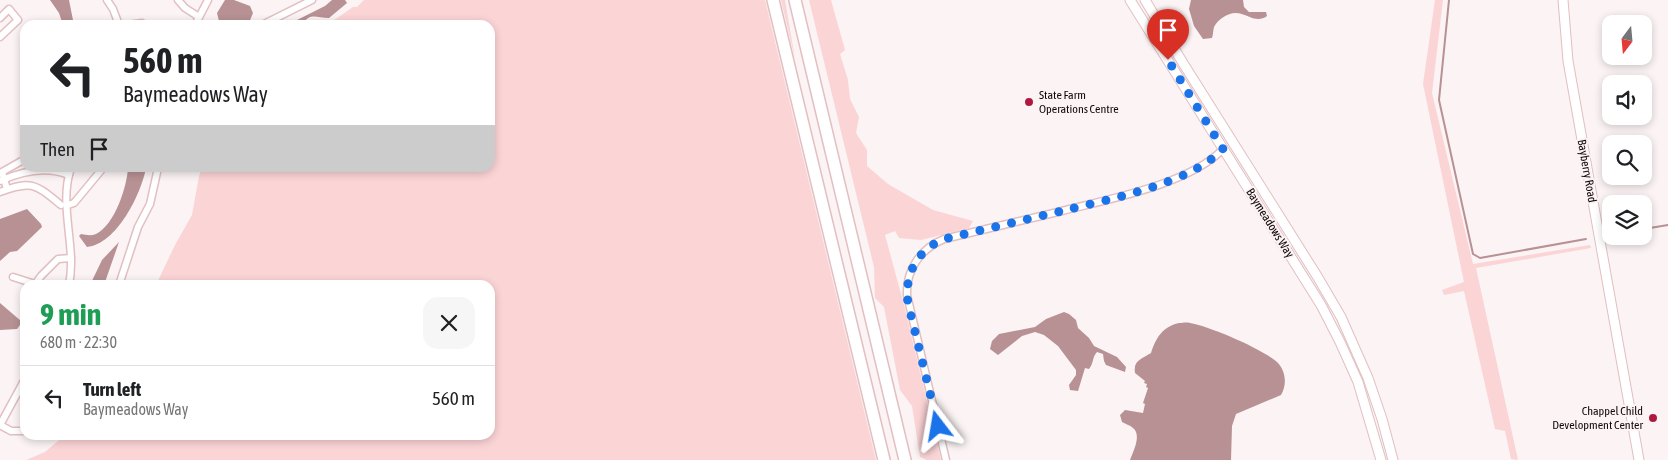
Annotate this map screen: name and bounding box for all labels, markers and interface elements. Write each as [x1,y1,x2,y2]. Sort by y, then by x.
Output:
pin [1147,9,1189,60]
north arrow [1602,15,1652,65]
map controls [1602,15,1652,245]
icon: arrive [1154,16,1182,44]
icon: left [40,40,105,105]
text: 560 m [123,40,202,80]
button: sound [1602,75,1652,125]
text: Baymeadows Way [123,81,268,107]
place label: State Farm Operations Centre [1039,88,1119,116]
marker: State Farm Operations Centre [1023,96,1035,108]
icon: arrive [85,135,113,163]
button: search [1602,135,1652,185]
text: Then [40,138,75,160]
street label: Bayberry Road [1575,138,1599,204]
street label: Baymeadows Way [1243,186,1297,260]
button: layers [1602,195,1652,245]
text: 9 min [40,297,101,331]
button: close [423,297,475,349]
text: 680 m · 22:30 [40,333,117,351]
text: Turn left [83,378,141,400]
icon: left [40,384,68,412]
text: 560 m [432,387,475,409]
position arrow [911,399,963,451]
text: Baymeadows Way [83,400,188,418]
place label: Chappel Child Development Center [1552,404,1643,432]
marker: Chappel Child Development Center [1647,412,1659,424]

